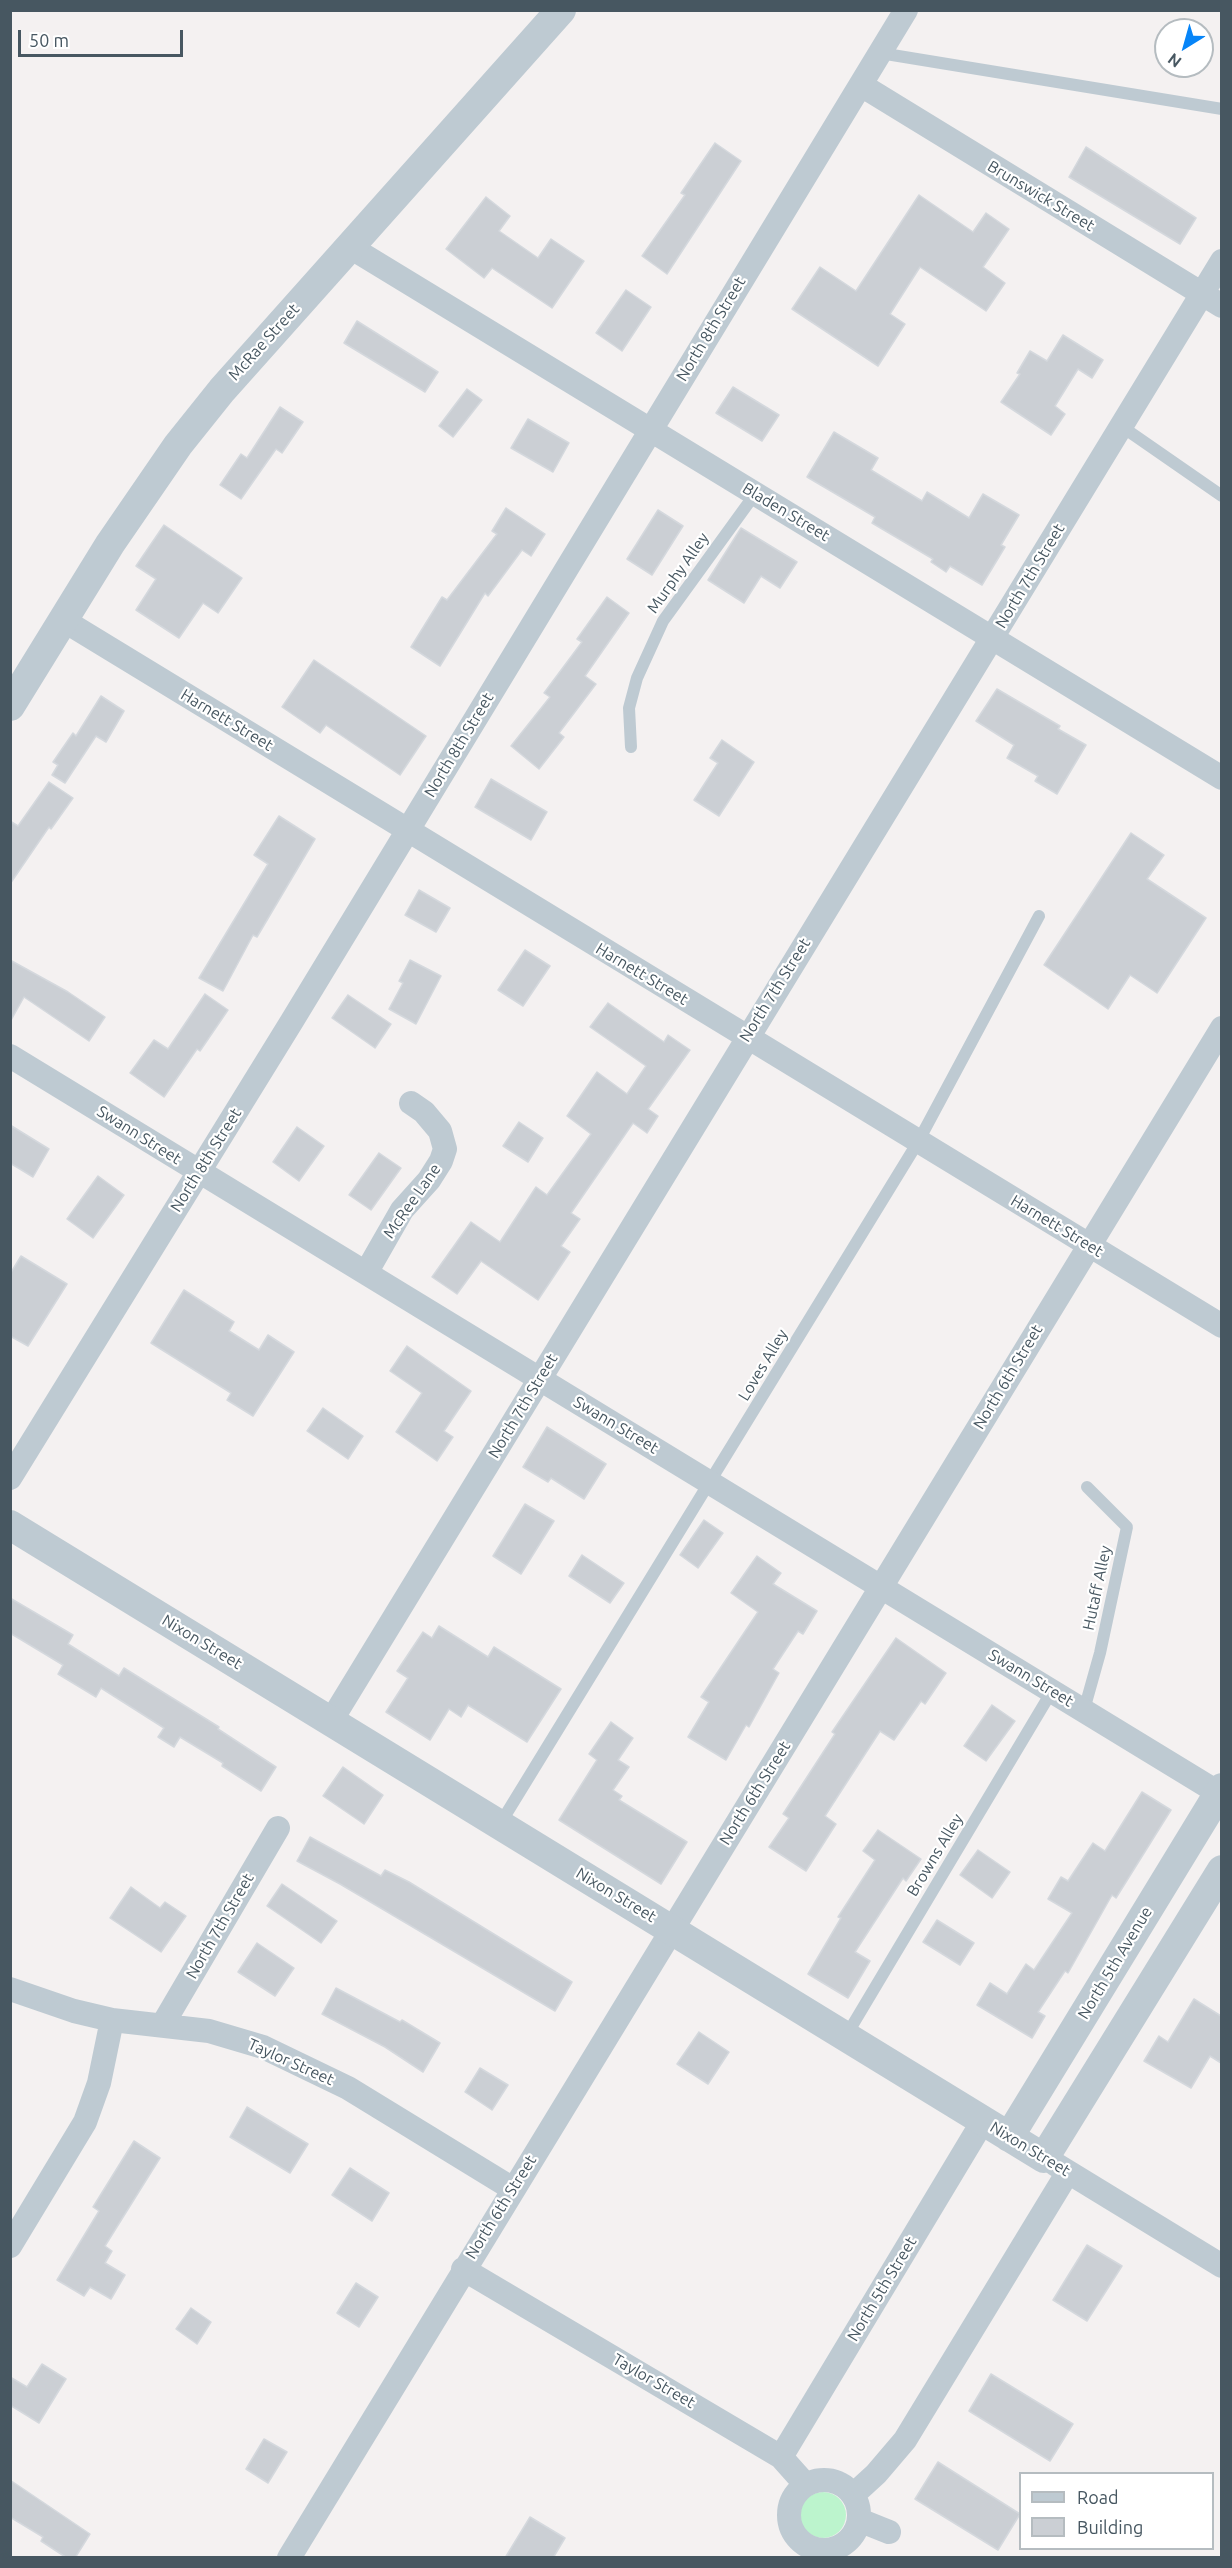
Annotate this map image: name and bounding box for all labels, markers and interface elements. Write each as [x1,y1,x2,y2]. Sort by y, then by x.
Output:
scale bar [21,18,186,56]
north arrow [1154,18,1214,78]
text: 50 m [29,30,69,50]
text: N [1164,50,1185,72]
street label: Brunswick Street [984,156,1098,236]
street label: North 8th Street [672,273,750,385]
street label: McRae Street [225,300,303,384]
street label: Bladen Street [739,478,833,546]
street label: North 7th Street [991,520,1069,632]
street label: Murphy Alley [643,529,713,617]
street label: Harnett Street [177,685,277,755]
street label: North 8th Street [420,689,498,801]
street label: North 7th Street [735,935,815,1045]
street label: Harnett Street [592,939,692,1009]
street label: Swann Street [93,1102,185,1168]
street label: North 8th Street [166,1105,246,1215]
street label: McRee Lane [379,1160,445,1242]
street label: Harnett Street [1007,1191,1107,1261]
street label: North 6th Street [969,1321,1047,1433]
street label: Loves Alley [734,1326,792,1404]
street label: North 7th Street [484,1350,562,1462]
street label: Swann Street [570,1392,662,1458]
street label: Hutaff Alley [1079,1544,1115,1632]
street label: Nixon Street [158,1611,246,1673]
street label: Swann Street [985,1645,1077,1711]
street label: North 6th Street [715,1738,795,1848]
street label: Browns Alley [903,1810,967,1900]
street label: Nixon Street [572,1864,660,1926]
street label: North 7th Street [182,1870,258,1982]
street label: North 5th Avenue [1074,1903,1156,2023]
street label: Taylor Street [245,2034,337,2090]
street label: Nixon Street [986,2118,1074,2180]
street label: North 6th Street [461,2152,541,2262]
street label: North 5th Street [843,2233,921,2345]
street label: Taylor Street [609,2350,699,2412]
legend [1019,2472,1214,2550]
text: Road [1077,2487,1119,2507]
text: Building [1077,2517,1143,2537]

